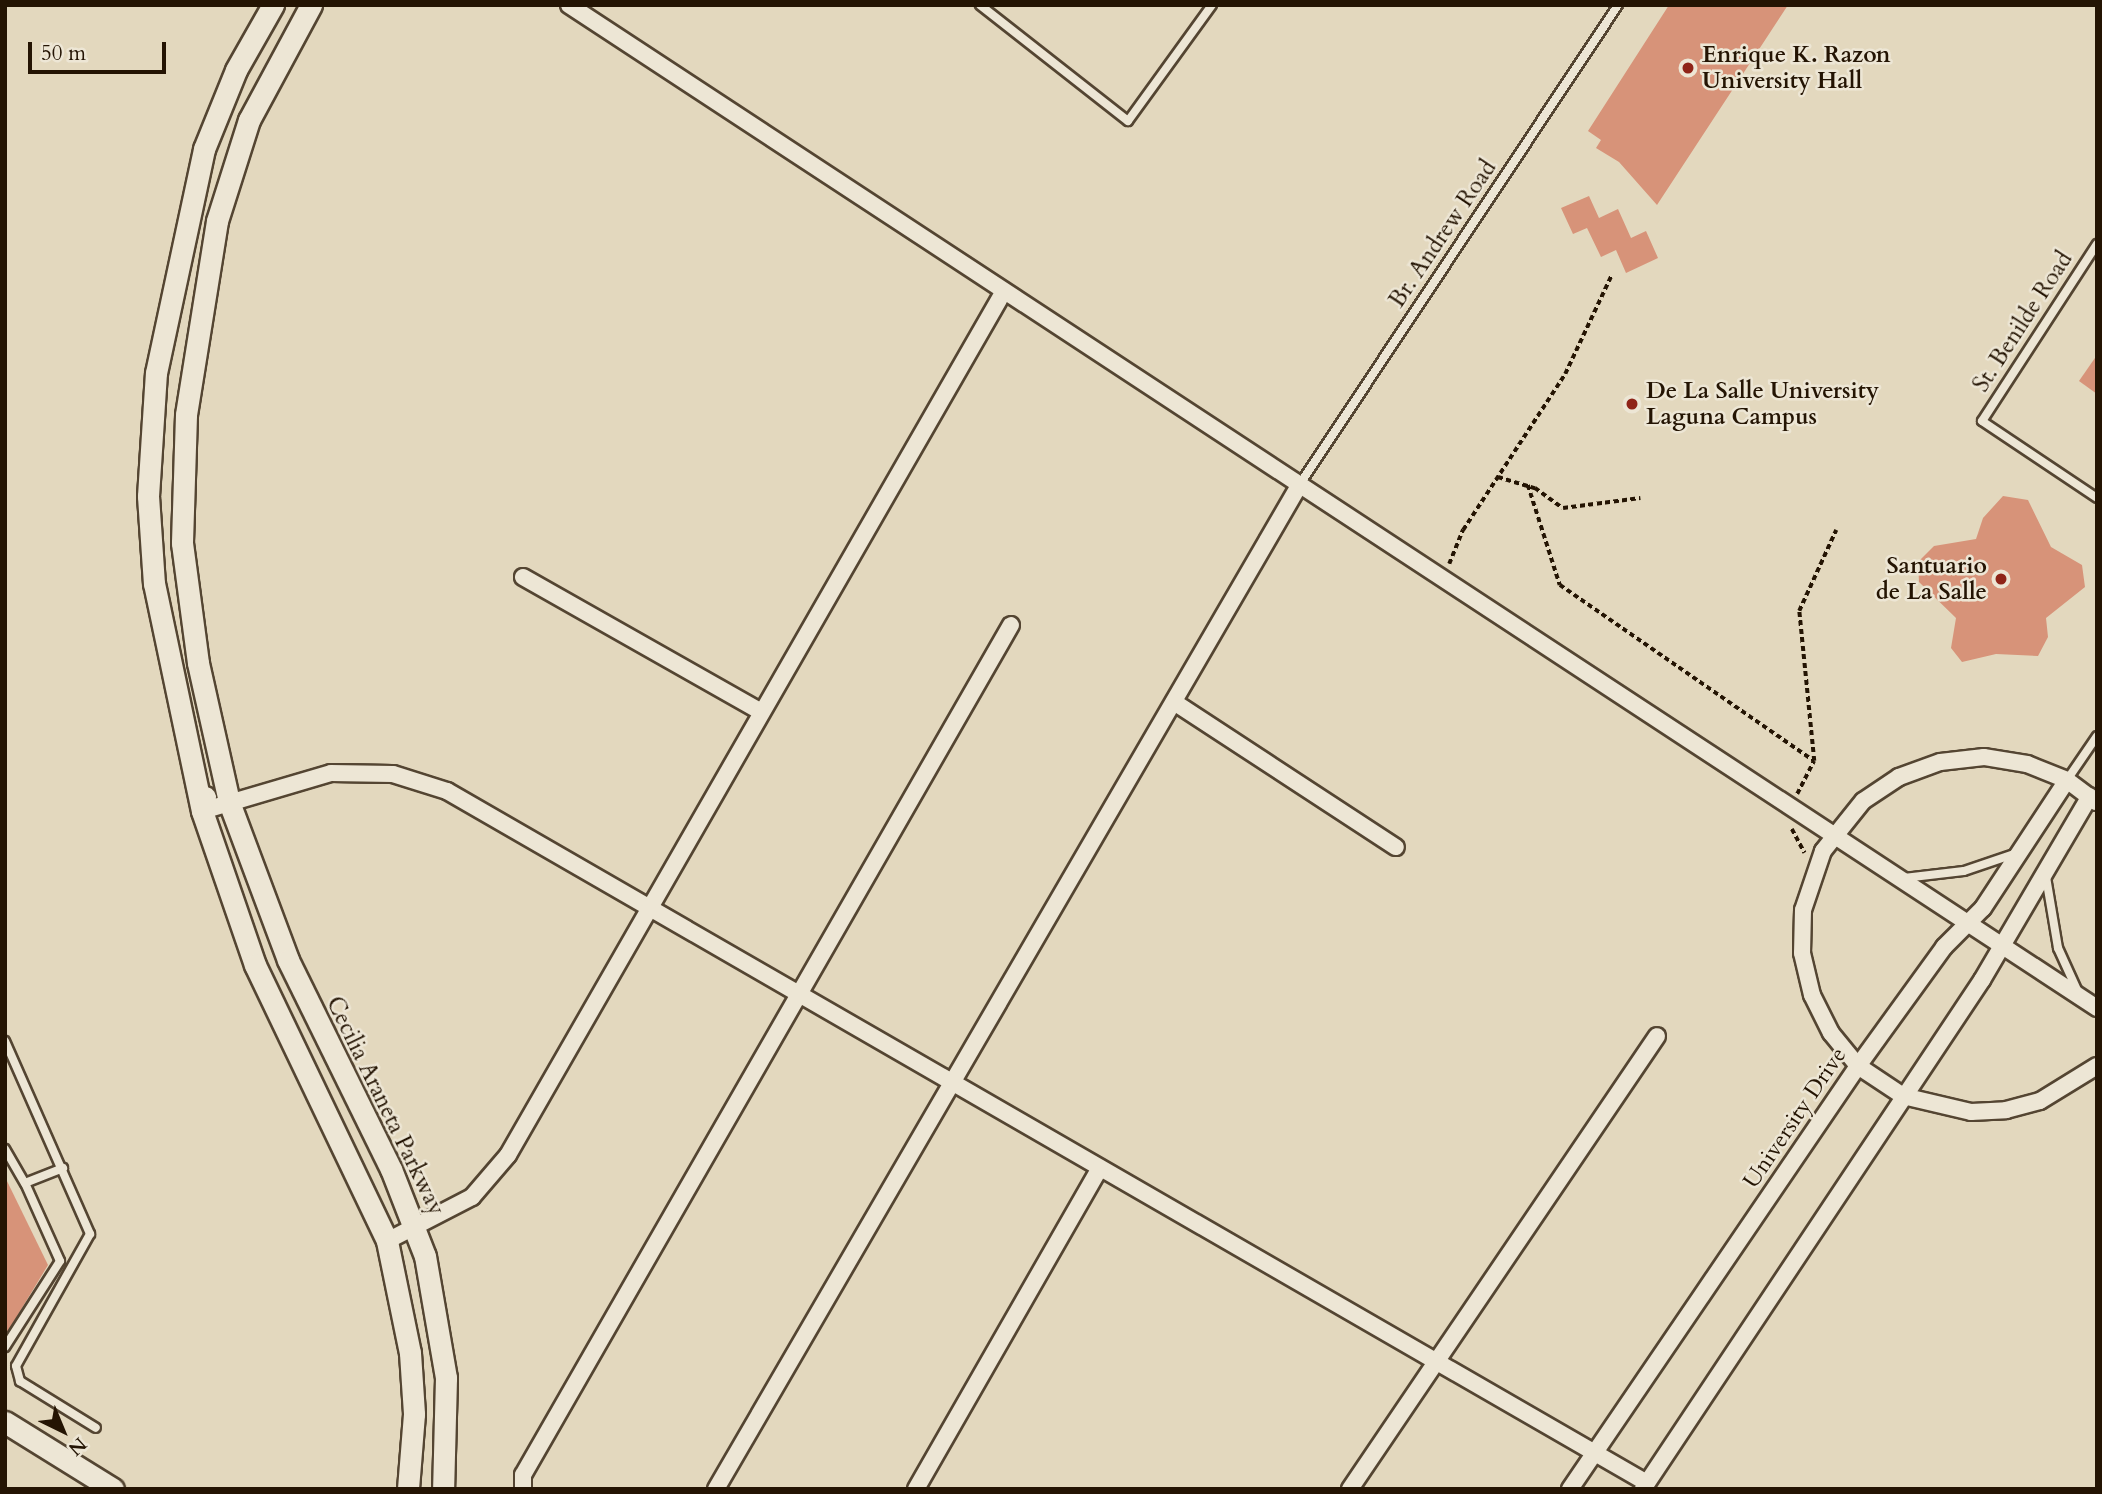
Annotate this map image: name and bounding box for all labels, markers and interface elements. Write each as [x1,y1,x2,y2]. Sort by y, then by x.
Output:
scale bar [32,28,170,72]
text: 50 m [41,39,86,68]
place label: Enrique K. Razon University Hall [1702,41,1890,95]
marker: Enrique K. Razon University Hall [1680,60,1696,76]
street label: Br. Andrew Road [1384,155,1502,313]
street label: St. Benilde Road [1967,247,2079,397]
place label: De La Salle University Laguna Campus [1646,377,1879,431]
marker: De La Salle University Laguna Campus [1624,396,1640,412]
place label: Santuario de La Salle [1876,552,1987,606]
marker: Santuario de La Salle [1993,571,2009,587]
street label: Cecilia Araneta Parkway [320,992,450,1220]
street label: University Drive [1738,1042,1852,1194]
north arrow [28,1396,98,1466]
text: N [62,1431,92,1461]

